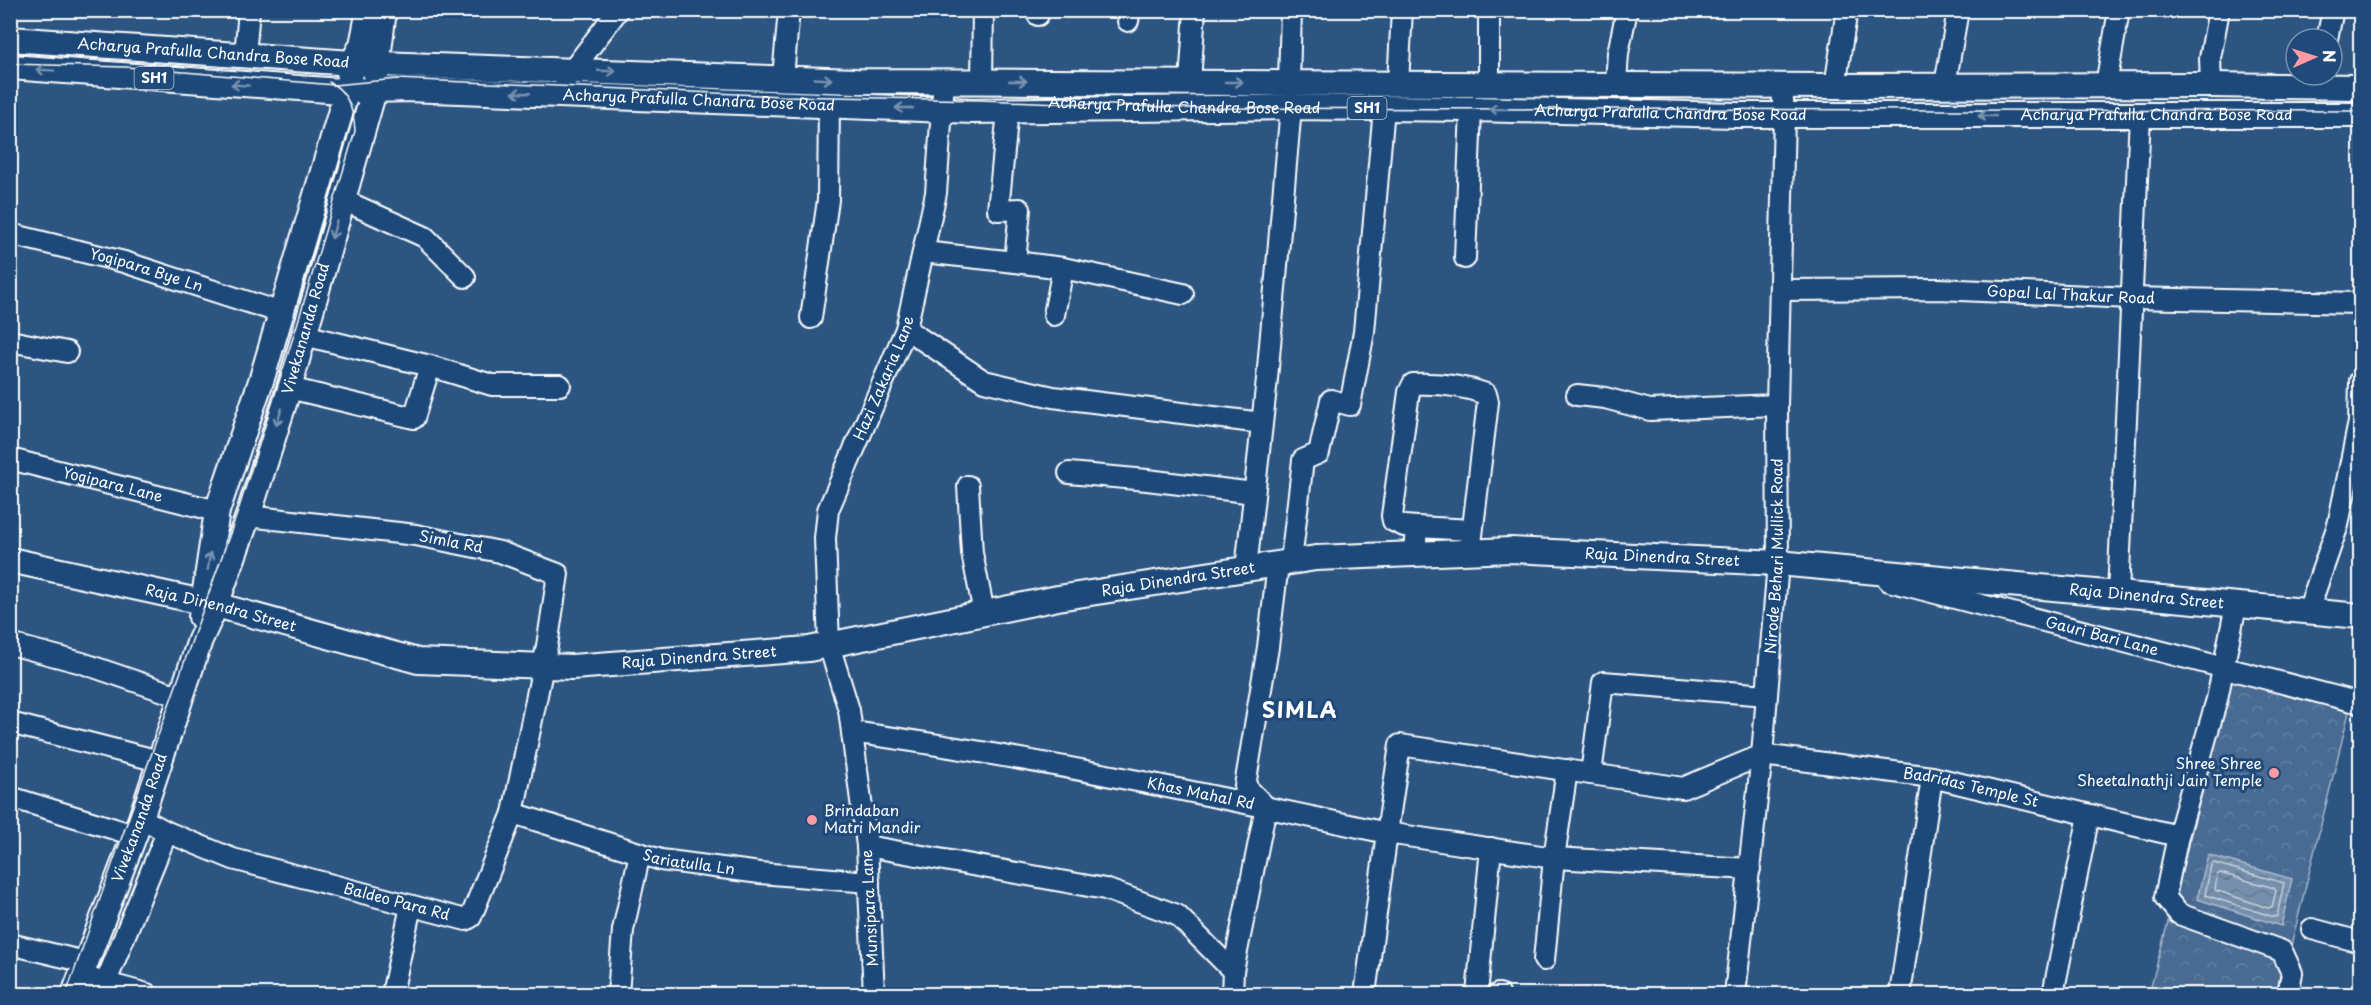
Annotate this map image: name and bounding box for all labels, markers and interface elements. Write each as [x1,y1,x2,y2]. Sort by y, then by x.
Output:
north arrow [2284,27,2344,87]
street label: Acharya Prafulla Chandra Bose Road [77,31,350,73]
text: N [2318,49,2342,63]
one-way arrow [36,64,56,75]
one-way arrow [597,65,617,77]
road number: SH1 [134,67,174,89]
one-way arrow [813,74,833,85]
one-way arrow [1008,75,1028,87]
one-way arrow [1224,76,1244,88]
one-way arrow [230,79,250,90]
street label: Acharya Prafulla Chandra Bose Road [562,82,835,116]
one-way arrow [511,87,531,98]
street label: Acharya Prafulla Chandra Bose Road [1048,90,1321,118]
road number: SH1 [1348,97,1386,119]
street label: Acharya Prafulla Chandra Bose Road [1534,97,1807,125]
one-way arrow [895,102,915,113]
street label: Acharya Prafulla Chandra Bose Road [2020,102,2293,125]
one-way arrow [1489,103,1509,115]
one-way arrow [1978,110,1998,122]
one-way arrow [328,220,339,239]
street label: Yogipara Bye Ln [88,241,206,297]
street label: Vivekananda Road [275,260,334,397]
street label: Gopal Lal Thakur Road [1986,278,2155,309]
street label: Hazi Zakaria Lane [846,314,919,443]
one-way arrow [273,407,284,426]
street label: Nirode Behari Mullick Road [1757,458,1788,655]
street label: Yogipara Lane [61,460,166,507]
street label: Simla Rd [417,523,485,558]
street label: Raja Dinendra Street [1584,541,1740,571]
one-way arrow [203,552,214,572]
street label: Raja Dinendra Street [1099,555,1256,601]
street label: Raja Dinendra Street [143,577,299,637]
street label: Raja Dinendra Street [2068,577,2225,614]
street label: Gauri Bari Lane [2043,609,2161,660]
street label: Raja Dinendra Street [621,639,777,673]
district label: SIMLA [1262,693,1338,725]
street label: Vivekananda Road [105,750,172,885]
place label: Shree Shree Sheetalnathji Jain Temple [2077,751,2262,791]
street label: Badridas Temple St [1902,760,2041,812]
marker: Shree Shree Sheetalnathji Jain Temple [2267,766,2281,780]
street label: Khas Mahal Rd [1145,770,1256,814]
place label: Brindaban Matri Mandir [824,798,921,838]
marker: Brindaban Matri Mandir [805,813,819,827]
street label: Sariatulla Ln [640,842,736,880]
street label: Munsipara Lane [854,849,883,967]
street label: Baldeo Para Rd [341,875,453,925]

